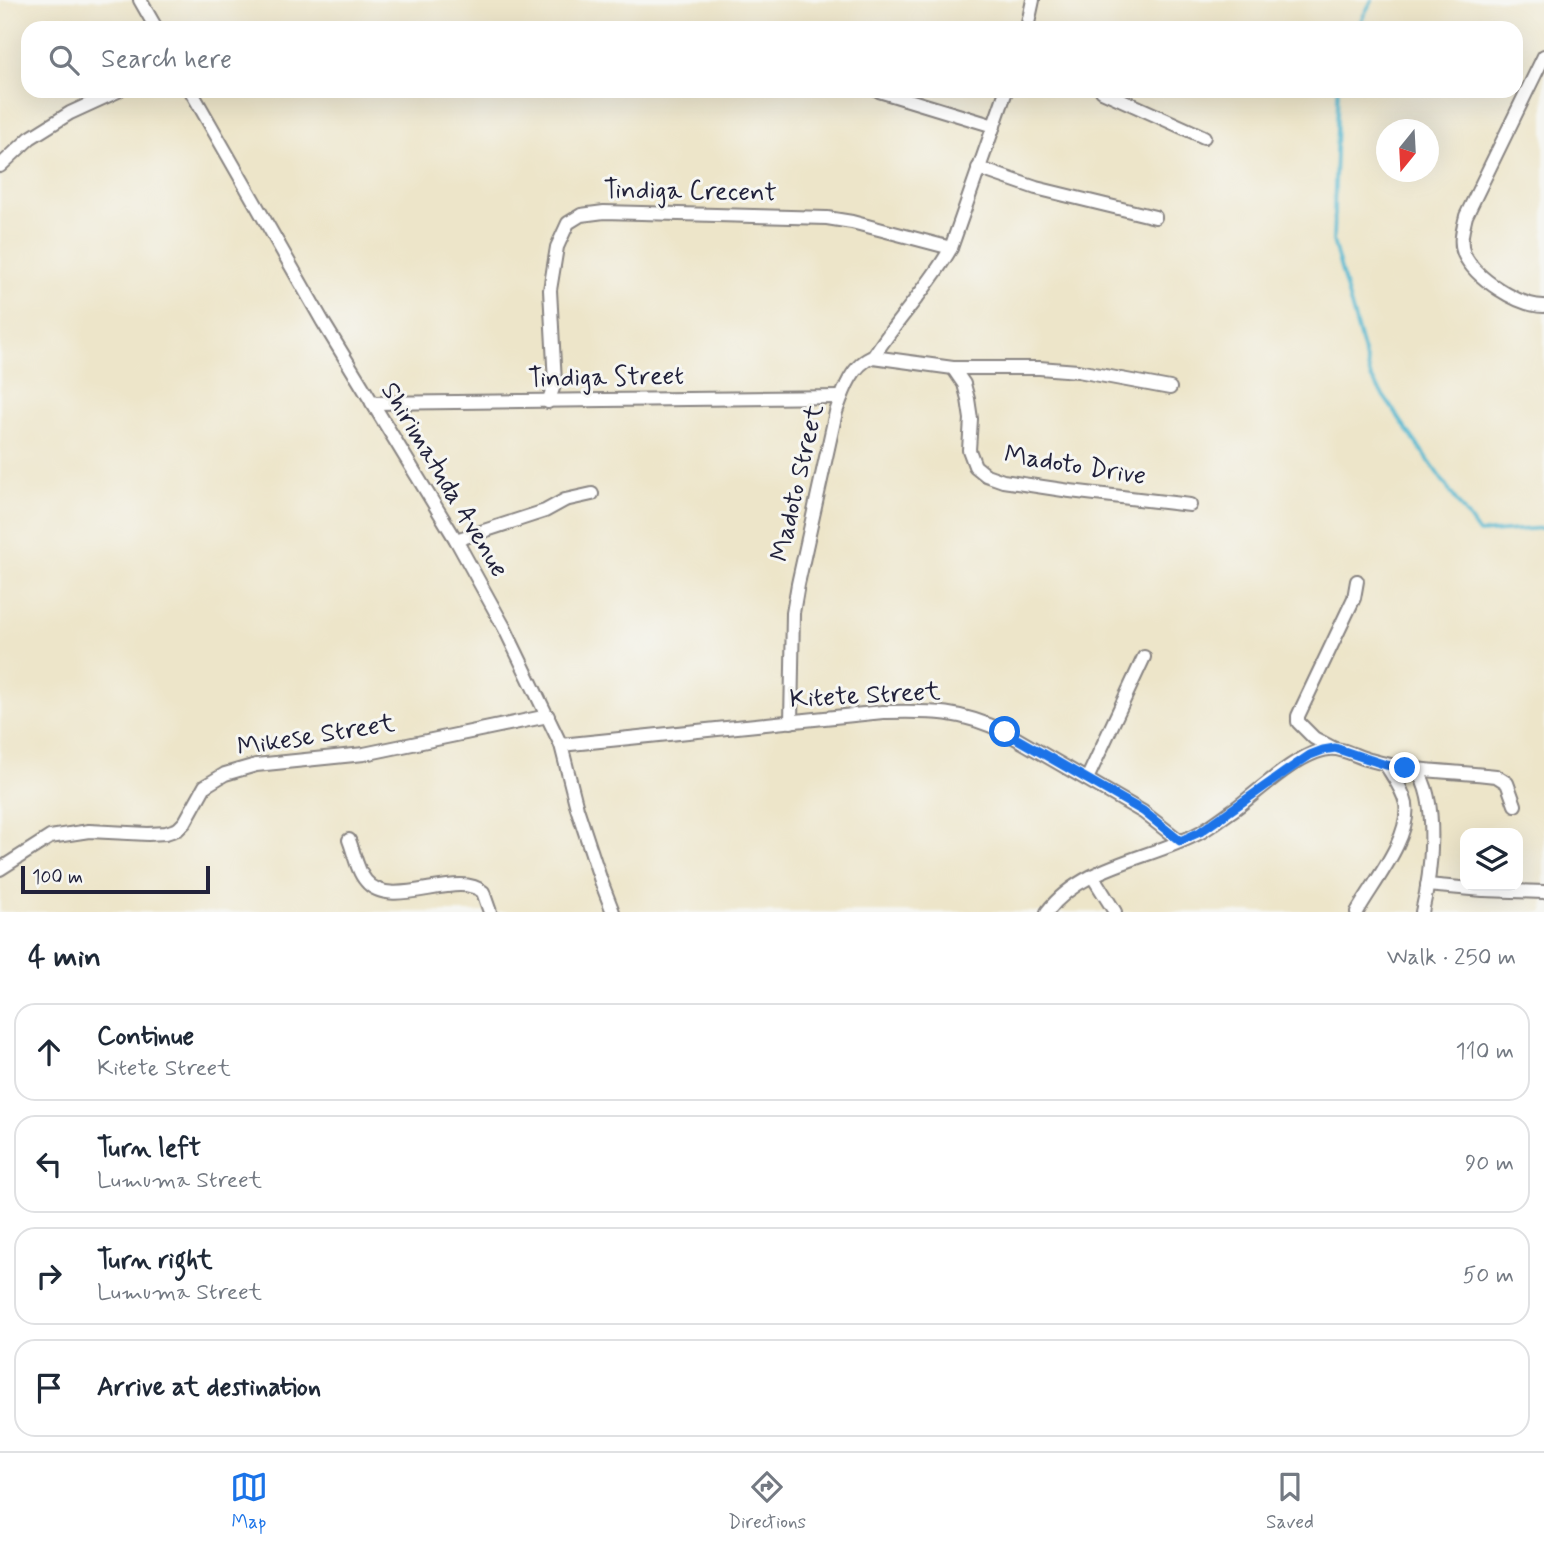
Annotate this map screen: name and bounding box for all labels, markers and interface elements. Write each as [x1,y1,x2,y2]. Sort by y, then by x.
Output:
search box [21,21,1523,98]
icon: search [45,41,83,79]
text: Search here [101,43,232,77]
north arrow [1376,119,1439,182]
street label: Tindiga Crecent [603,173,777,211]
street label: Tindiga Street [528,360,684,396]
street label: Shirimatuda Avenue [372,376,516,584]
street label: Madoto Street [763,401,833,565]
street label: Madoto Drive [1002,438,1148,494]
street label: Kitete Street [789,675,941,717]
street label: Mikese Street [235,707,397,765]
route start [989,716,1020,747]
route end [1389,752,1420,783]
map controls [1460,828,1523,891]
button: layers [1460,828,1523,891]
scale bar [21,863,210,895]
text: 100 m [32,865,83,890]
text: 4 min [28,938,101,977]
text: Walk · 250 m [1387,943,1516,973]
text: Continue [97,1020,194,1054]
icon: ahead [30,1033,68,1071]
text: 110 m [1455,1037,1514,1067]
text: Kitete Street [97,1054,231,1084]
text: Turn left [97,1132,201,1166]
icon: left [30,1145,68,1183]
text: 90 m [1465,1149,1514,1179]
text: Lumuma Street [97,1166,262,1196]
text: Turn right [97,1244,213,1278]
icon: right [30,1257,68,1295]
text: 50 m [1463,1261,1514,1291]
text: Lumuma Street [97,1278,262,1308]
icon: arrive [30,1369,68,1407]
text: Arrive at destination [97,1371,321,1405]
tab: Map [230,1468,268,1535]
tab: Directions [728,1468,806,1535]
tab: Saved [1266,1468,1314,1535]

